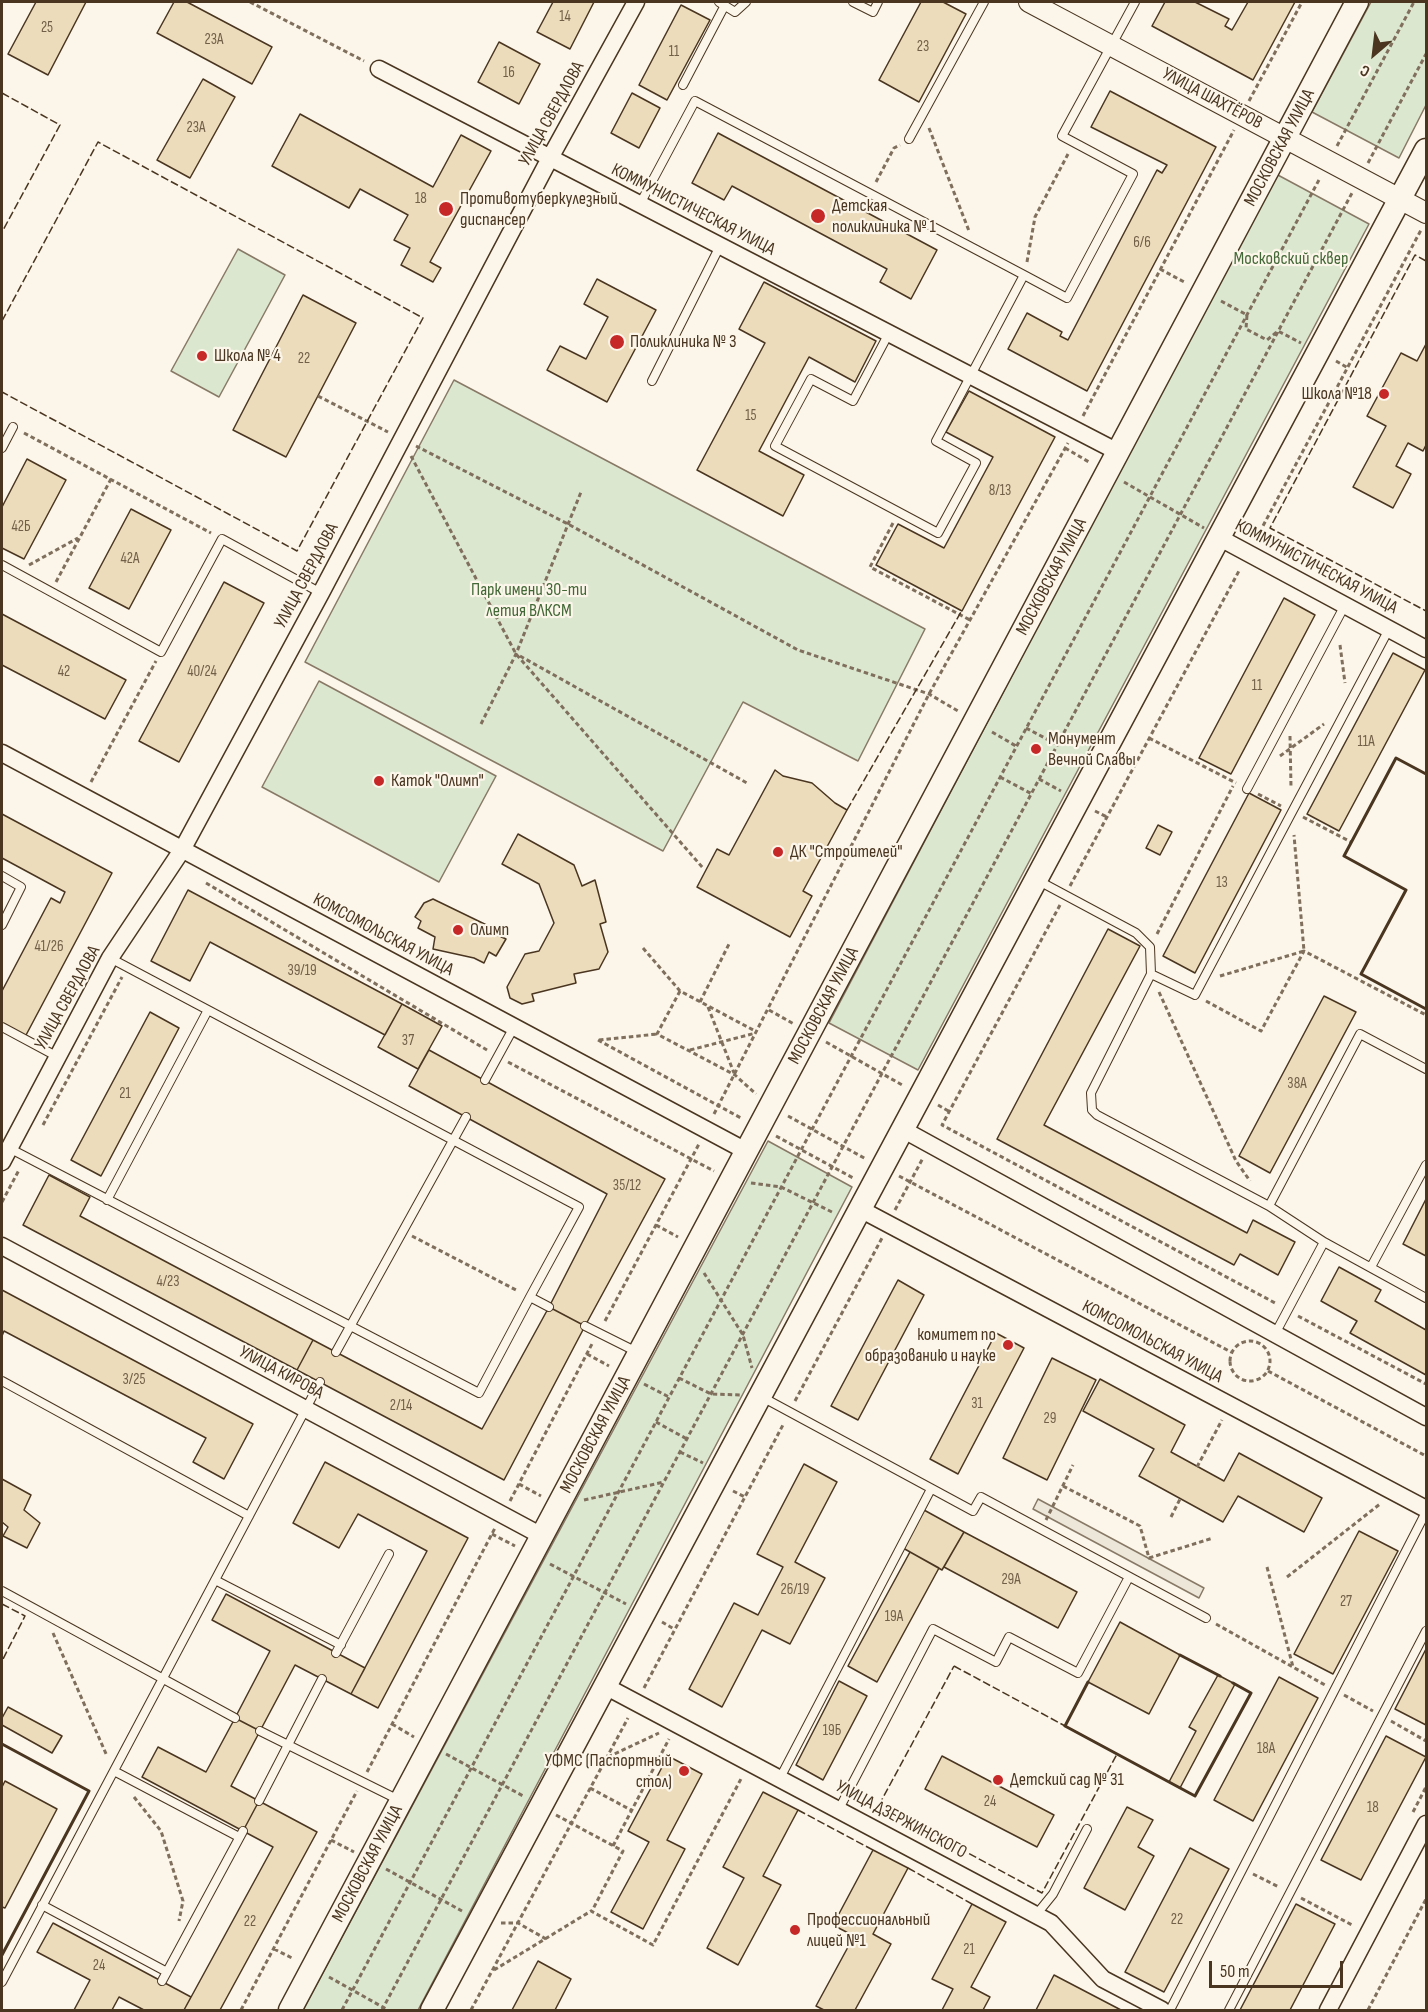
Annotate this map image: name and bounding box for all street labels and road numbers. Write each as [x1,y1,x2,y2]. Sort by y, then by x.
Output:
street label: УЛИЦА СВЕРДЛОВА [515,58,589,170]
street label: УЛИЦА ШАХТЁРОВ [1158,64,1266,134]
street label: МОСКОВСКАЯ УЛИЦА [1240,86,1320,210]
street label: КОММУНИСТИЧЕСКАЯ УЛИЦА [607,159,779,261]
street label: МОСКОВСКАЯ УЛИЦА [1012,515,1092,639]
street label: КОММУНИСТИЧЕСКАЯ УЛИЦА [1231,515,1401,619]
street label: УЛИЦА СВЕРДЛОВА [270,520,344,632]
street label: КОМСОМОЛЬСКАЯ УЛИЦА [309,889,457,981]
street label: УЛИЦА СВЕРДЛОВА [31,942,105,1054]
street label: МОСКОВСКАЯ УЛИЦА [784,944,864,1068]
street label: КОМСОМОЛЬСКАЯ УЛИЦА [1078,1296,1226,1388]
street label: УЛИЦА КИРОВА [235,1342,327,1404]
street label: МОСКОВСКАЯ УЛИЦА [556,1373,636,1497]
street label: УЛИЦА ДЗЕРЖИНСКОГО [832,1776,970,1864]
street label: МОСКОВСКАЯ УЛИЦА [328,1802,408,1926]

